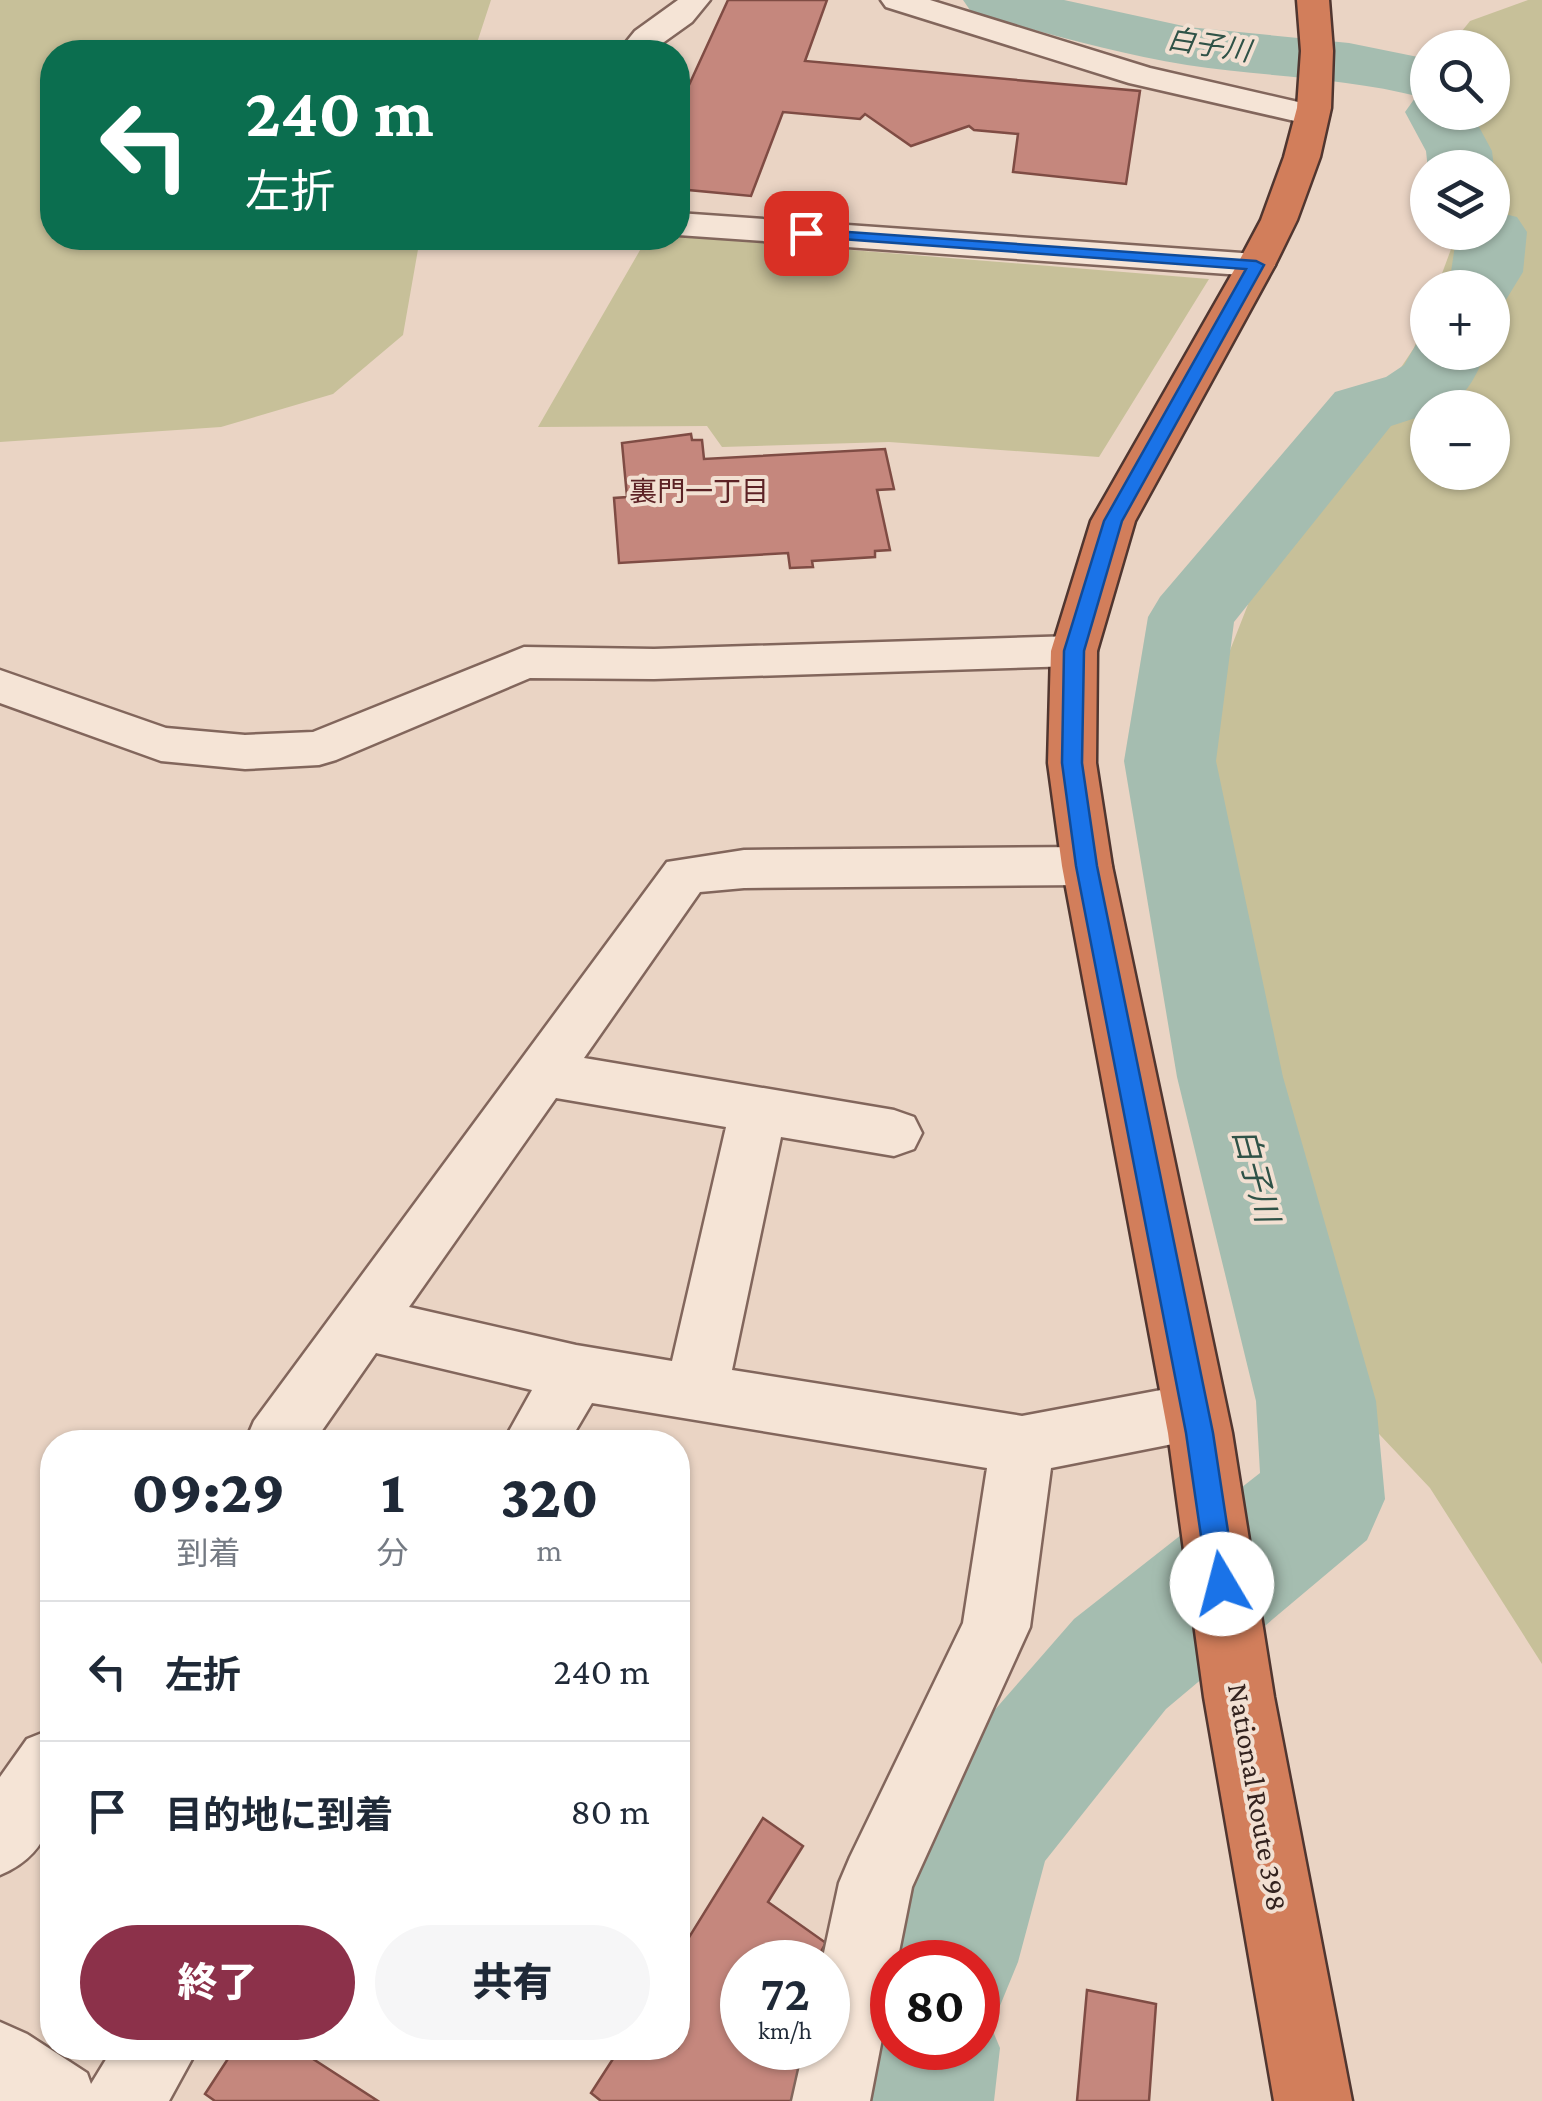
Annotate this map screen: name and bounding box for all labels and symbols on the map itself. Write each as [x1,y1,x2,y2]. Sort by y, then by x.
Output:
water label: 白子川 [1165,23,1256,67]
pin [764,191,849,276]
district label: 裏門一丁目 [629,476,769,507]
water label: 白子川 [1226,1124,1287,1229]
position arrow [1170,1532,1274,1636]
street label: National Route 398 [1222,1681,1294,1913]
speed limit sign: 80 [870,1940,1000,2070]

